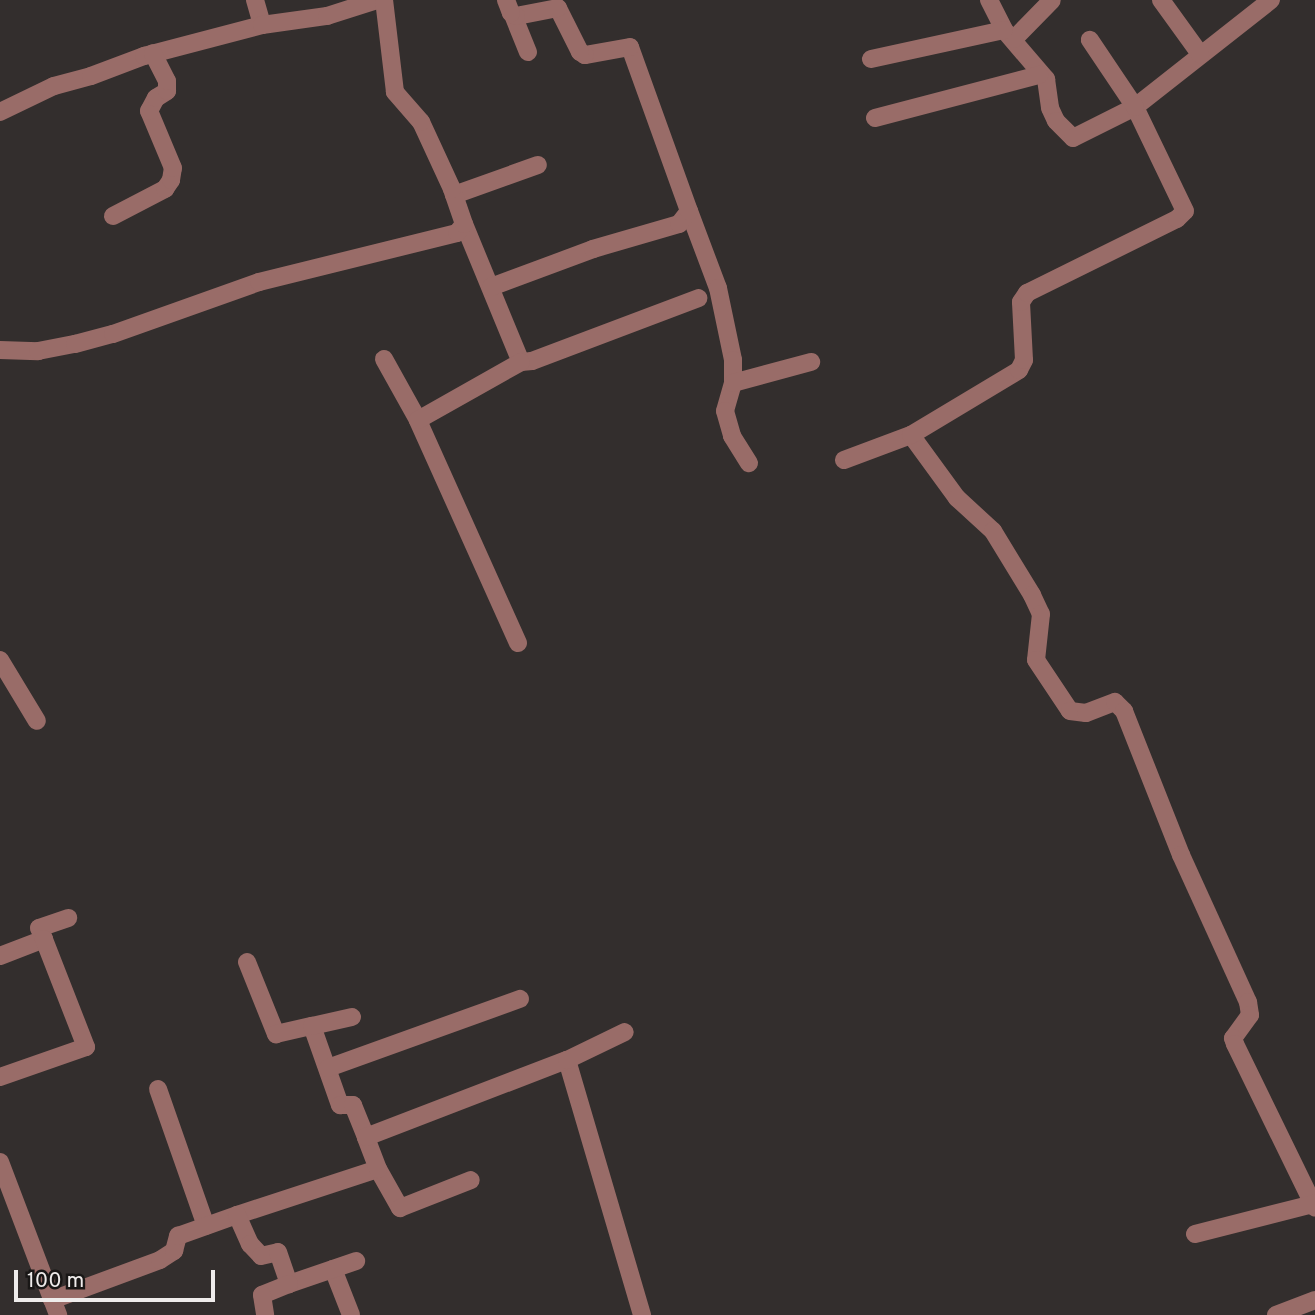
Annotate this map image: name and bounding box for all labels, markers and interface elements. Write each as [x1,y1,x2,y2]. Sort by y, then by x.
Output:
scale bar [18,1256,219,1300]
text: 100 m [27,1268,84,1295]

